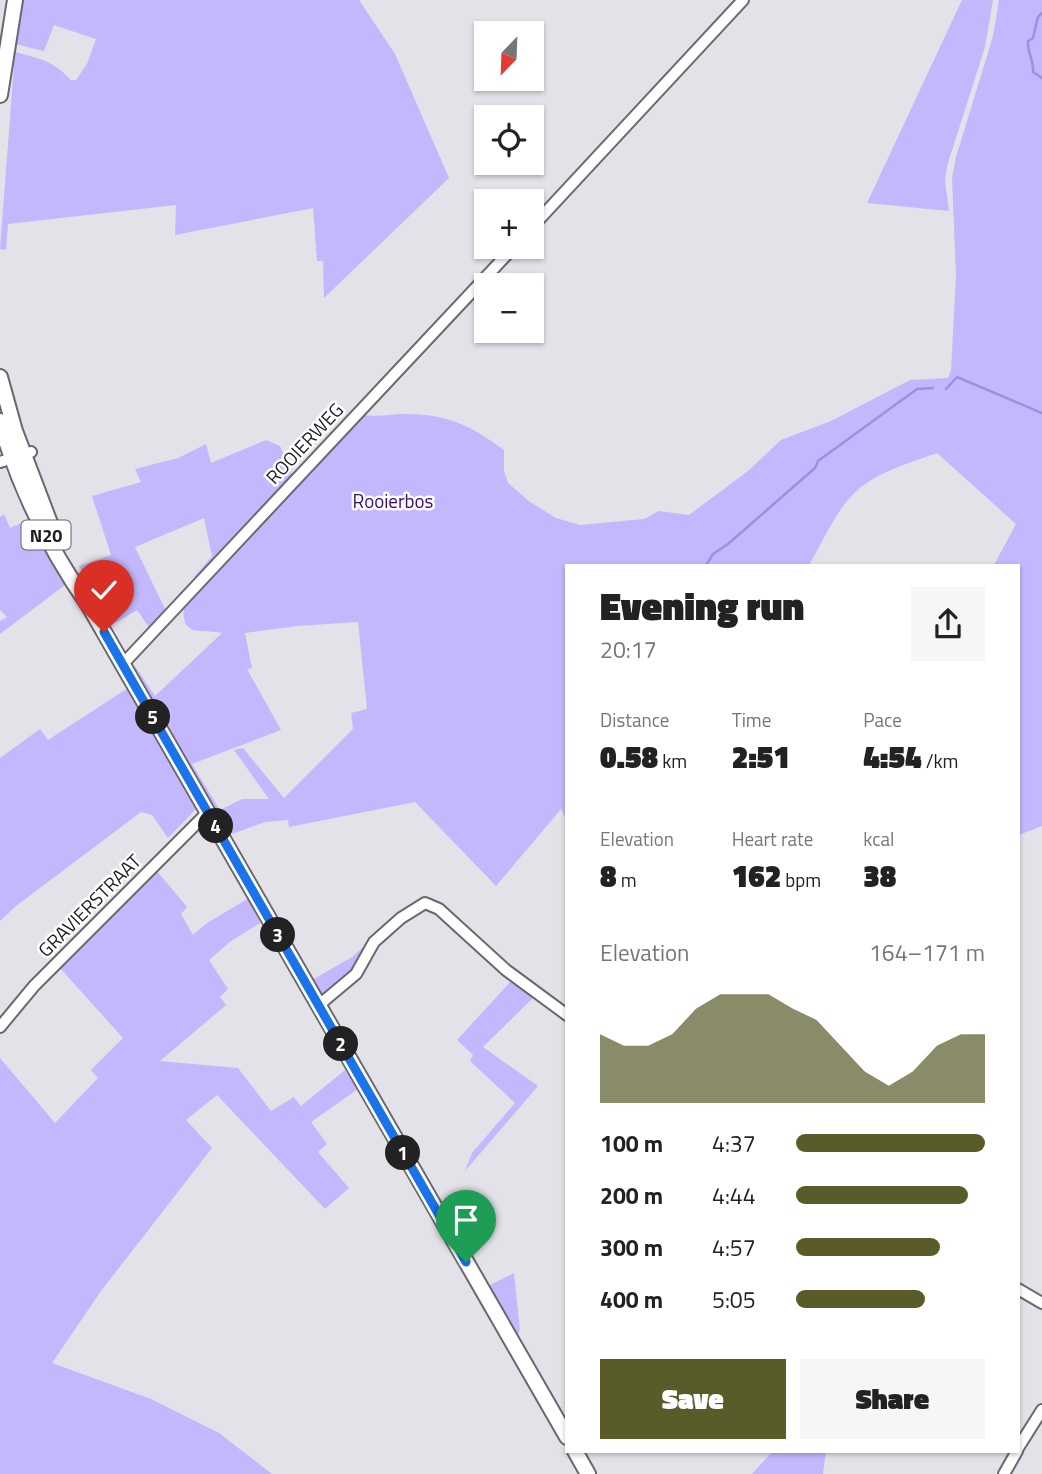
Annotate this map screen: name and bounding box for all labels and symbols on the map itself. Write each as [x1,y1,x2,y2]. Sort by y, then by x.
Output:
north arrow [474,21,544,91]
street label: ROOIERWEG [258,396,350,490]
park label: Rooierbos [353,486,434,515]
road number: N20 [22,520,70,550]
pin [74,560,134,632]
pin: 5 [136,700,170,734]
pin: 4 [198,808,234,844]
street label: GRAVIERSTRAAT [31,847,147,963]
pin: 3 [260,918,296,953]
pin: 2 [324,1026,358,1062]
pin: 1 [386,1136,420,1170]
pin [436,1190,496,1262]

